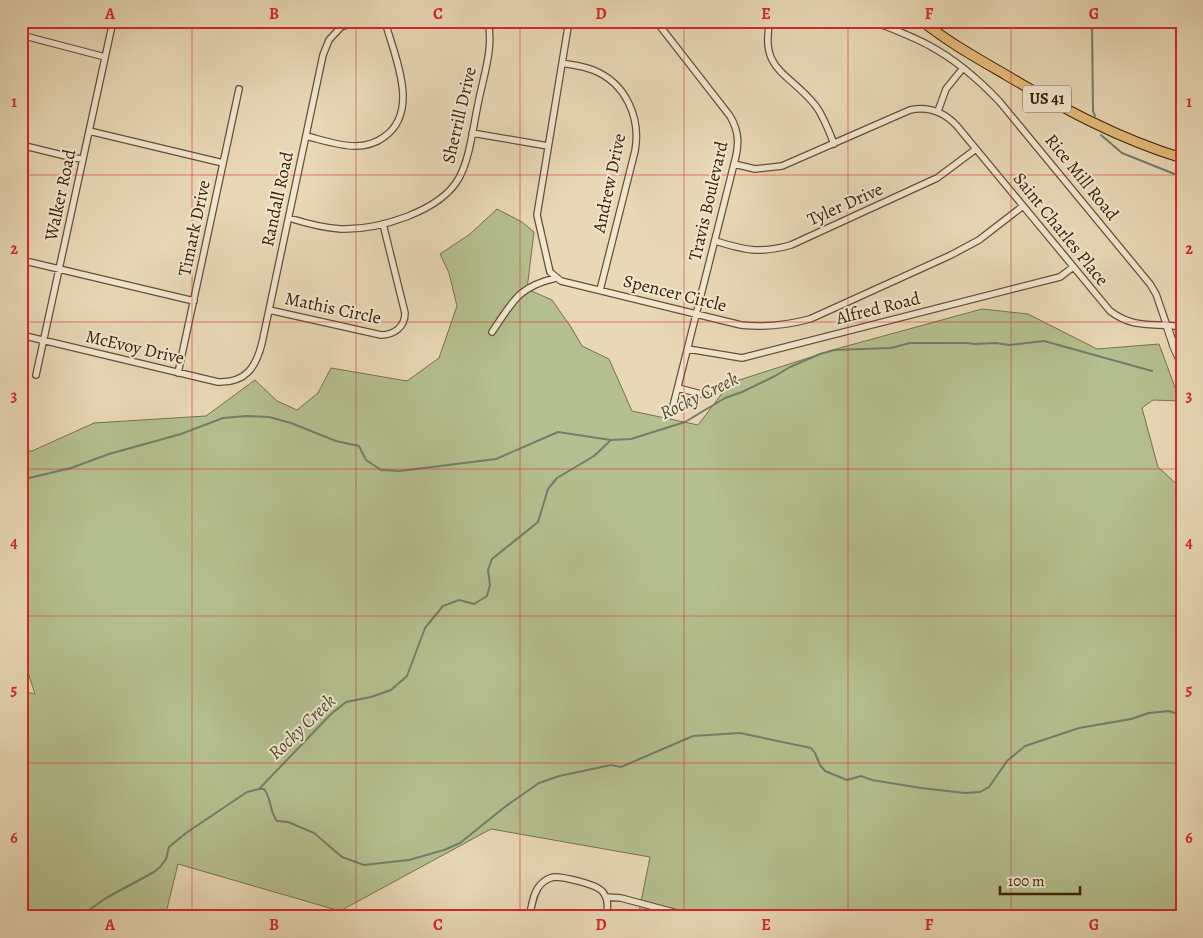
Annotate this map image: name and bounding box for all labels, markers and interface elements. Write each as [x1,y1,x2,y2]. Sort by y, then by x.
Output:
text: A [104,3,116,25]
text: B [269,3,279,25]
text: C [433,3,443,25]
text: D [595,3,607,25]
text: E [761,3,771,25]
text: F [925,3,934,25]
text: G [1089,3,1099,25]
street label: Sherrill Drive [436,64,482,166]
road number: US 41 [1023,86,1071,112]
text: 1 [11,91,17,113]
text: 1 [1186,91,1192,113]
street label: Rice Mill Road [1040,129,1125,226]
street label: Andrew Drive [587,131,631,236]
street label: Travis Boulevard [683,138,734,263]
street label: Walker Road [38,147,81,244]
street label: Randall Road [255,149,299,249]
street label: Saint Charles Place [1008,167,1114,291]
street label: Tyler Drive [803,177,887,231]
street label: Timark Drive [172,178,216,278]
text: 2 [10,238,18,260]
text: 2 [1185,238,1193,260]
street label: Spencer Circle [621,269,729,317]
street label: Mathis Circle [283,286,383,330]
street label: Alfred Road [832,286,923,330]
street label: McEvoy Drive [83,324,187,370]
water label: Rocky Creek [655,366,743,426]
text: 3 [11,385,18,407]
text: 3 [1186,385,1193,407]
text: 4 [10,532,18,554]
text: 4 [1185,532,1193,554]
text: 5 [11,679,18,701]
text: 5 [1186,679,1193,701]
water label: Rocky Creek [263,688,341,766]
text: 6 [10,827,18,849]
text: 6 [1185,827,1193,849]
scale bar [1000,863,1080,895]
text: 100 m [1008,871,1045,891]
text: A [104,914,116,936]
text: B [269,914,279,936]
text: C [433,914,443,936]
text: D [595,914,607,936]
text: E [761,914,771,936]
text: F [925,914,934,936]
text: G [1089,914,1099,936]

